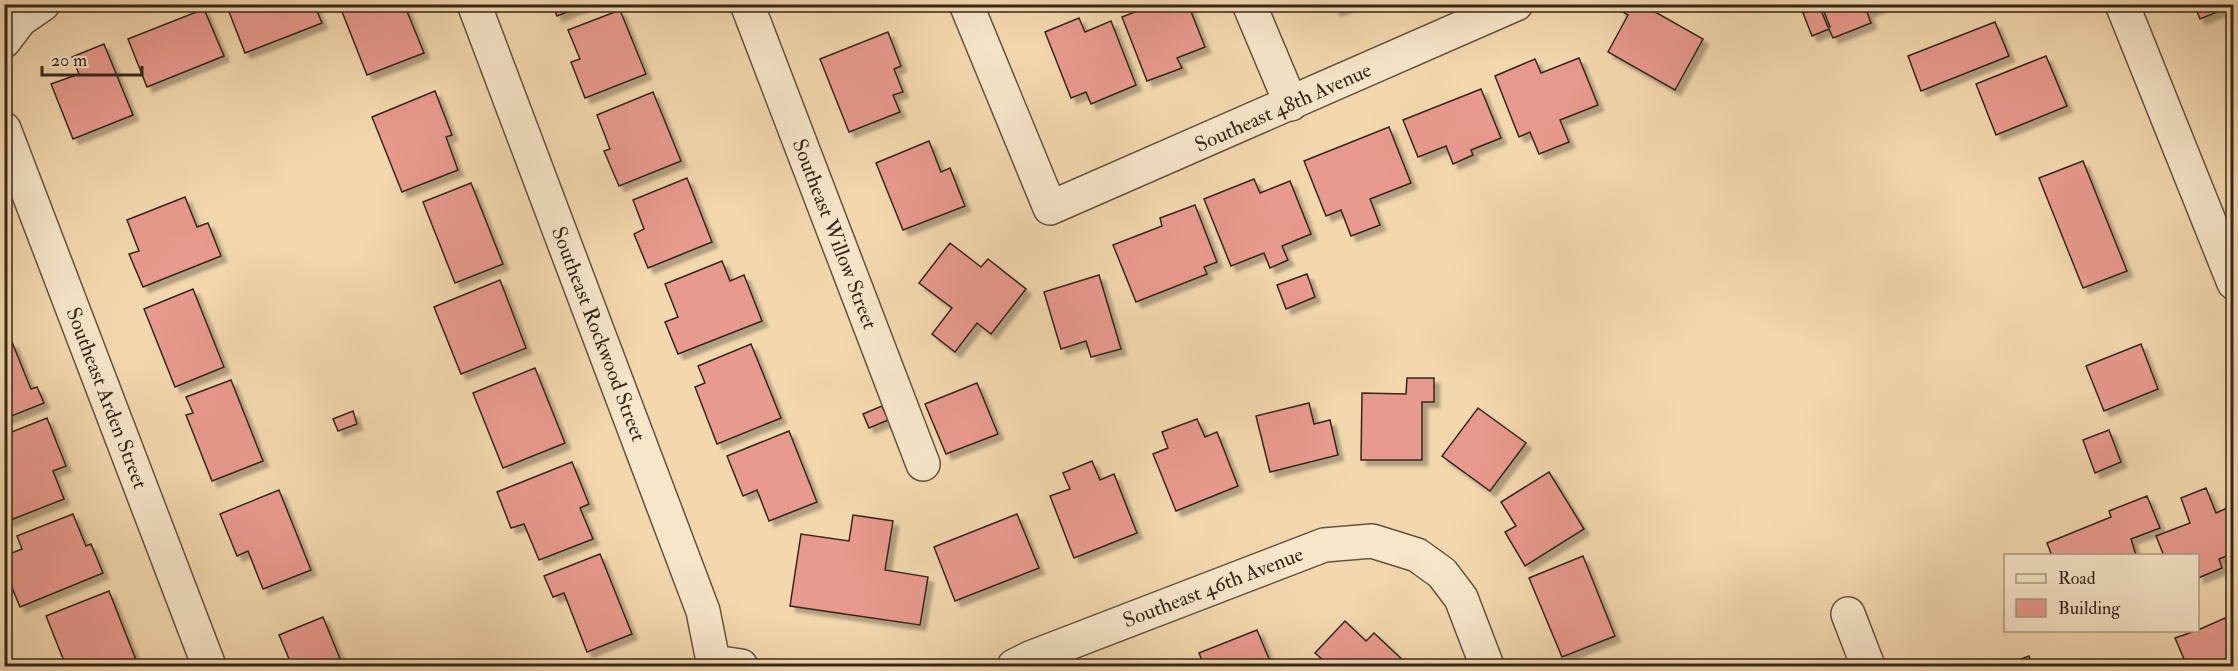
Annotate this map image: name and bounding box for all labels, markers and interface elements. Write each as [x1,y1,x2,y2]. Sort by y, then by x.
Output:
scale bar [42,39,142,77]
text: 20 m [51,49,87,72]
street label: Southeast 48th Avenue [1191,56,1376,159]
street label: Southeast Willow Street [786,135,883,333]
street label: Southeast Rockwood Street [545,223,652,446]
street label: Southeast Arden Street [59,304,154,493]
street label: Southeast 46th Avenue [1119,541,1307,634]
legend [2004,554,2199,632]
text: Road [2058,567,2096,590]
text: Building [2058,597,2121,620]

